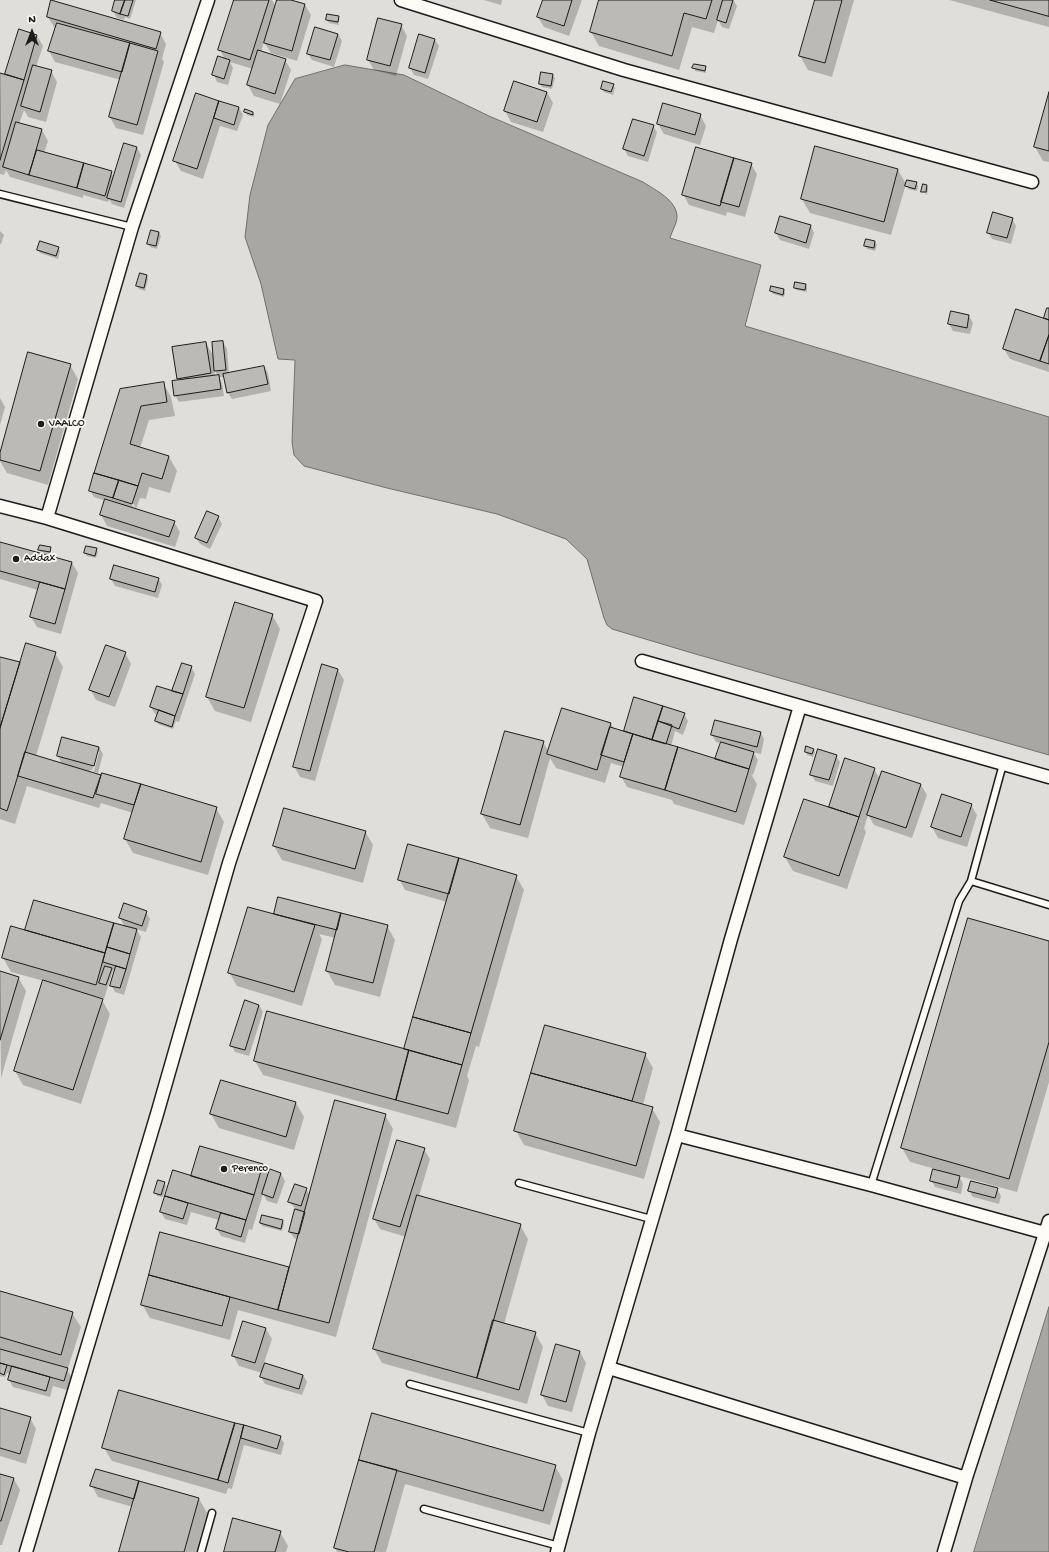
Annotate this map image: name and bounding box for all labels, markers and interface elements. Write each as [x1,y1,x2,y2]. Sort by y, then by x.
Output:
north arrow [12,12,52,52]
text: N [28,14,36,26]
place label: VAALCO [49,417,85,431]
marker: VAALCO [36,419,46,429]
place label: Addax [24,552,55,566]
marker: Addax [11,554,21,564]
place label: Perenco [232,1162,268,1176]
marker: Perenco [219,1164,229,1174]

